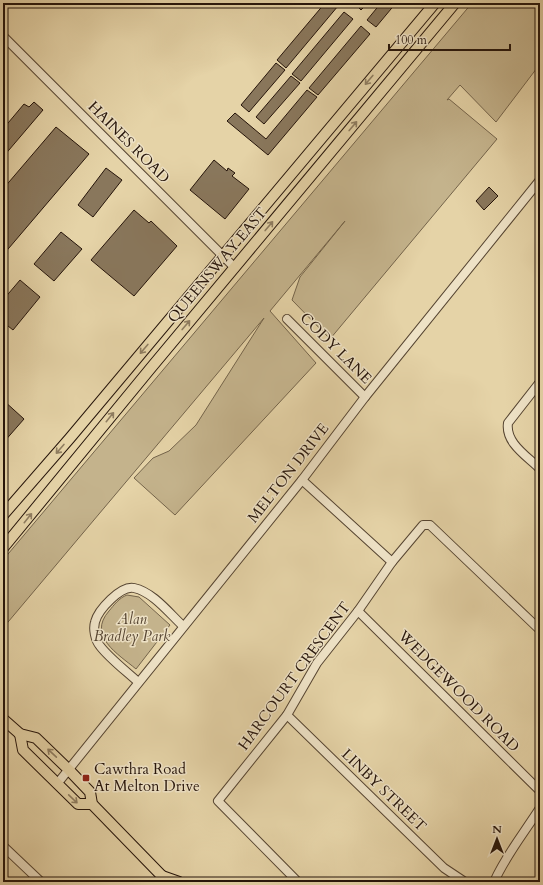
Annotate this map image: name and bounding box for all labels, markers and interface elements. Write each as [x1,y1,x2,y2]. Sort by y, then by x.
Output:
scale bar [389,26,510,52]
text: 100 m [395,32,428,48]
one-way arrow [365,75,374,85]
street label: HAINES ROAD [84,97,174,187]
one-way arrow [348,120,357,131]
street label: QUEENSWAY EAST [163,203,271,327]
one-way arrow [265,220,274,231]
street label: CODY LANE [296,308,376,388]
one-way arrow [181,321,190,331]
one-way arrow [139,344,148,355]
one-way arrow [106,412,115,422]
street label: MELTON DRIVE [243,419,333,527]
one-way arrow [56,444,65,454]
one-way arrow [23,512,32,523]
street label: HARCOURT CRESCENT [233,598,355,754]
park label: Alan Bradley Park [93,609,171,646]
street label: WEDGEWOOD ROAD [393,625,524,756]
street label: LINBY STREET [337,744,431,836]
one-way arrow [47,748,57,758]
place label: Cawthra Road At Melton Drive [94,759,200,796]
marker: Cawthra Road At Melton Drive [81,773,91,783]
one-way arrow [68,794,78,803]
north arrow [477,819,517,859]
text: N [492,822,502,837]

